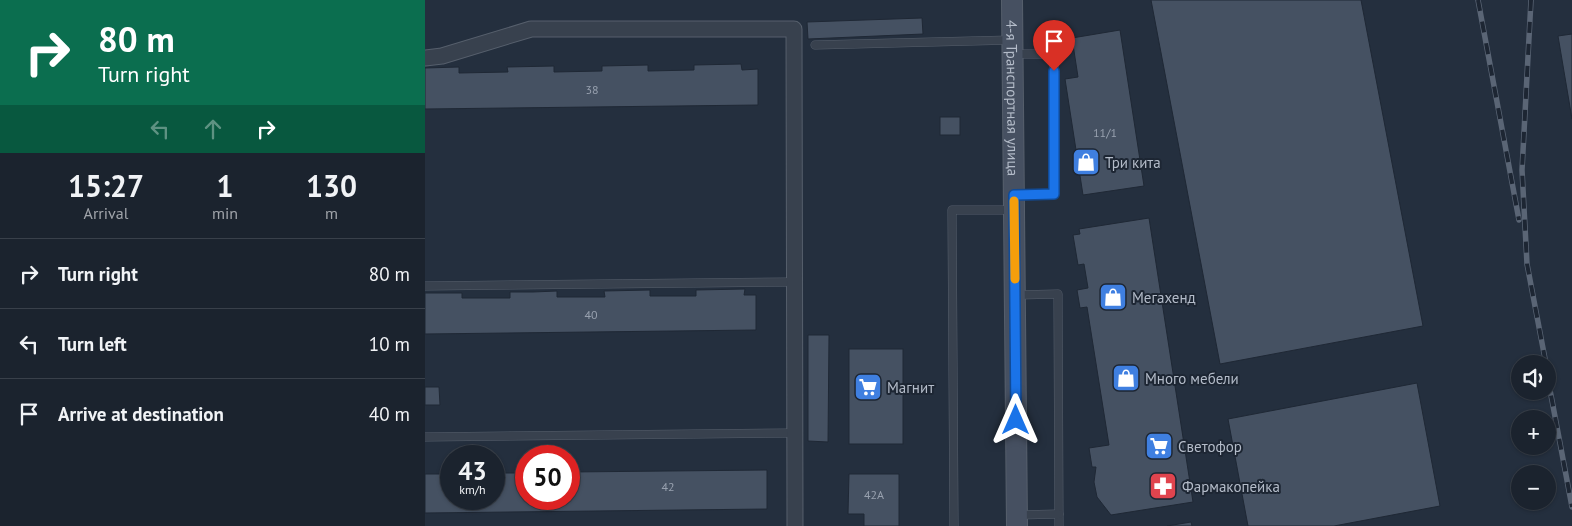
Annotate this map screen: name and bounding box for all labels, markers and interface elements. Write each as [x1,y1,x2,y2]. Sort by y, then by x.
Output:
text: 80 m [98,16,175,62]
icon: right [15,20,80,85]
street label: 4-я Транспортная улица [1003,20,1023,176]
pin [1033,20,1075,71]
icon: arrive [1040,27,1068,55]
text: Turn right [98,60,190,88]
house number: 38 [585,82,599,97]
icon: left [146,115,174,143]
icon: ahead [199,115,227,143]
icon: right [252,115,280,143]
house number: 11/1 [1093,125,1117,140]
shop icon: Три кита [1071,147,1101,177]
place label: Три кита [1105,153,1161,172]
text: 15:27 [68,166,144,205]
text: 1 [217,166,234,205]
text: 130 [306,166,357,205]
text: Arrival [84,203,128,223]
text: min [212,203,238,223]
text: m [325,203,338,223]
icon: right [15,260,43,288]
text: Turn right [58,262,138,286]
text: 80 m [369,262,410,286]
shop icon: Мегахенд [1098,282,1128,312]
place label: Мегахенд [1132,288,1196,307]
house number: 40 [584,307,598,322]
icon: left [15,330,43,358]
text: Turn left [58,332,127,356]
text: 10 m [369,332,410,356]
map controls [1511,355,1556,510]
button: sound [1511,355,1556,400]
shop icon: Много мебели [1111,363,1141,393]
place label: Много мебели [1145,369,1239,388]
supermarket icon: Магнит [853,372,883,402]
place label: Магнит [887,378,934,397]
position arrow [989,393,1041,445]
icon: arrive [15,400,43,428]
text: Arrive at destination [58,402,224,426]
text: 40 m [369,402,410,426]
button: + [1511,410,1556,455]
supermarket icon: Светофор [1144,431,1174,461]
place label: Светофор [1178,437,1242,456]
speed limit sign: 50 [515,445,580,510]
text: 43 [458,455,487,487]
button: − [1511,465,1556,510]
pharmacy icon: Фармакопейка [1148,471,1178,501]
place label: Фармакопейка [1182,477,1280,496]
house number: 42 [661,479,675,494]
text: km/h [459,482,486,497]
house number: 42А [864,487,884,502]

